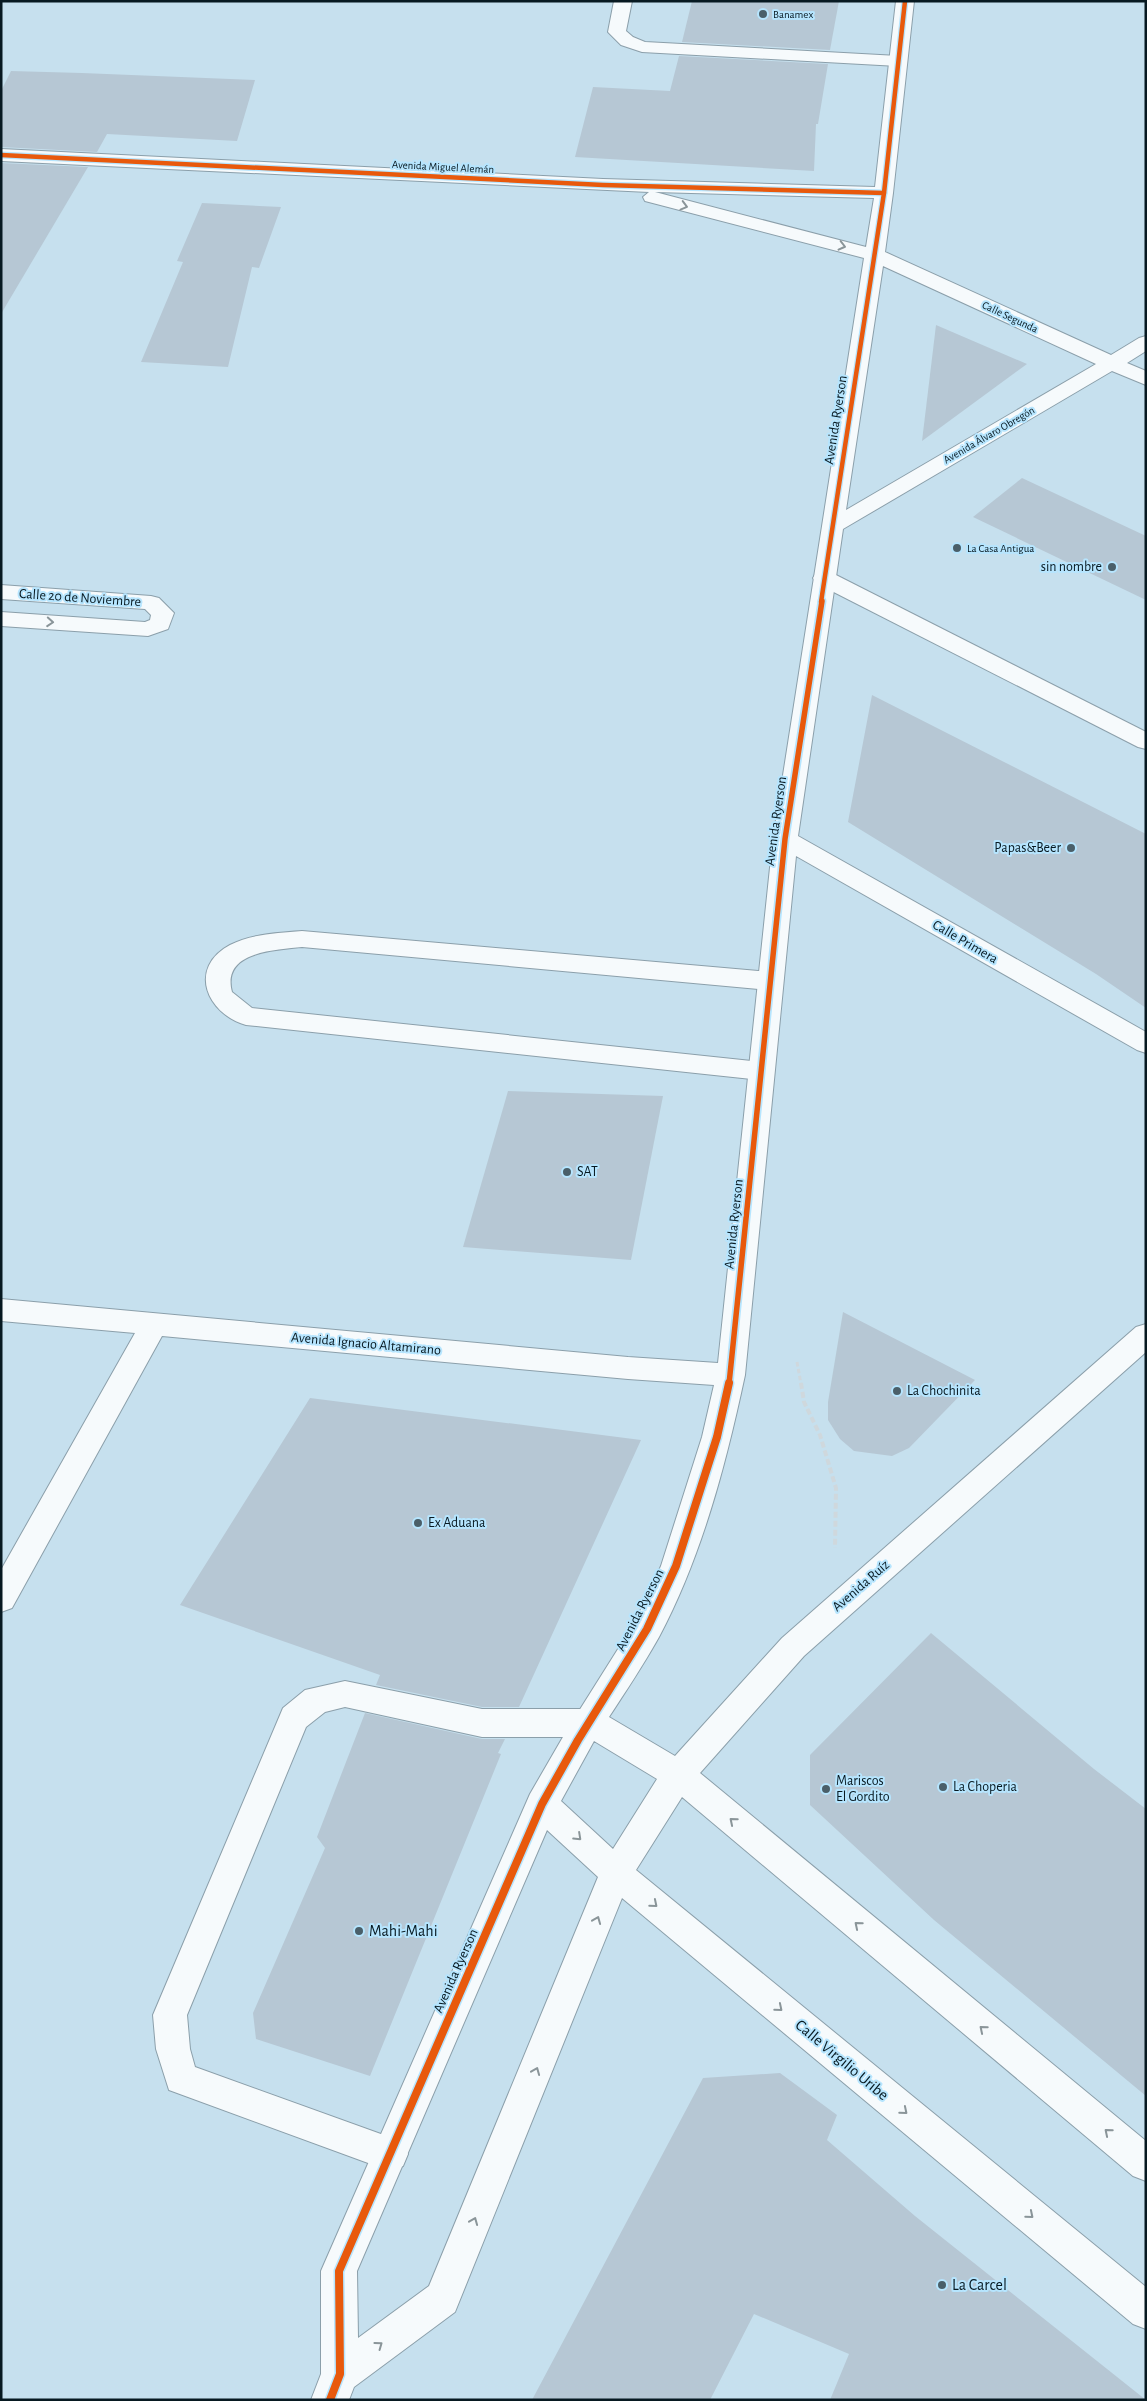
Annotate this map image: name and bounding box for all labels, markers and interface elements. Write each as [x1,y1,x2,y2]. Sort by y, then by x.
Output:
marker: Banamex [757,8,769,20]
place label: Banamex [773,9,813,20]
street label: Avenida Miguel Alemán [392,159,494,175]
one-way arrow [680,200,688,210]
one-way arrow [837,241,845,251]
street label: Calle Segunda [980,299,1040,335]
street label: Avenida Ryerson [822,374,850,466]
street label: Avenida Álvaro Obregón [941,404,1036,466]
marker: La Casa Antigua [951,542,963,554]
place label: La Casa Antigua [967,543,1034,554]
place label: sin nombre [1041,560,1102,574]
marker: sin nombre [1106,561,1118,573]
street label: Calle 20 de Noviembre [18,587,142,609]
one-way arrow [46,616,54,627]
street label: Avenida Ryerson [763,775,789,867]
place label: Papas&Beer [994,841,1061,855]
marker: Papas&Beer [1065,842,1077,854]
street label: Calle Primera [930,918,1001,967]
place label: SAT [577,1165,598,1179]
marker: SAT [561,1166,573,1178]
street label: Avenida Ryerson [722,1178,746,1270]
street label: Avenida Ignacio Altamirano [291,1330,442,1358]
place label: La Chochinita [907,1384,981,1398]
marker: La Chochinita [891,1385,903,1397]
place label: Ex Aduana [428,1516,486,1530]
marker: Ex Aduana [412,1517,424,1529]
street label: Avenida Ruíz [830,1557,892,1614]
street label: Avenida Ryerson [613,1567,667,1653]
place label: Mariscos El Gordito [836,1774,890,1804]
place label: La Choperia [953,1780,1018,1794]
marker: La Choperia [937,1781,949,1793]
marker: Mariscos El Gordito [820,1783,832,1795]
one-way arrow [730,1818,739,1827]
one-way arrow [572,1831,581,1840]
one-way arrow [648,1898,657,1907]
one-way arrow [591,1916,601,1925]
one-way arrow [855,1921,864,1930]
place label: Mahi-Mahi [369,1923,438,1939]
marker: Mahi-Mahi [353,1925,365,1937]
street label: Avenida Ryerson [431,1927,481,2015]
one-way arrow [773,2002,782,2010]
street label: Calle Virgilio Uribe [792,2017,892,2103]
one-way arrow [980,2025,989,2034]
one-way arrow [529,2067,540,2076]
one-way arrow [899,2106,908,2115]
one-way arrow [1105,2129,1114,2138]
one-way arrow [1024,2209,1033,2218]
one-way arrow [468,2217,478,2226]
place label: La Carcel [952,2277,1007,2293]
marker: La Carcel [936,2279,948,2291]
one-way arrow [373,2342,383,2351]

